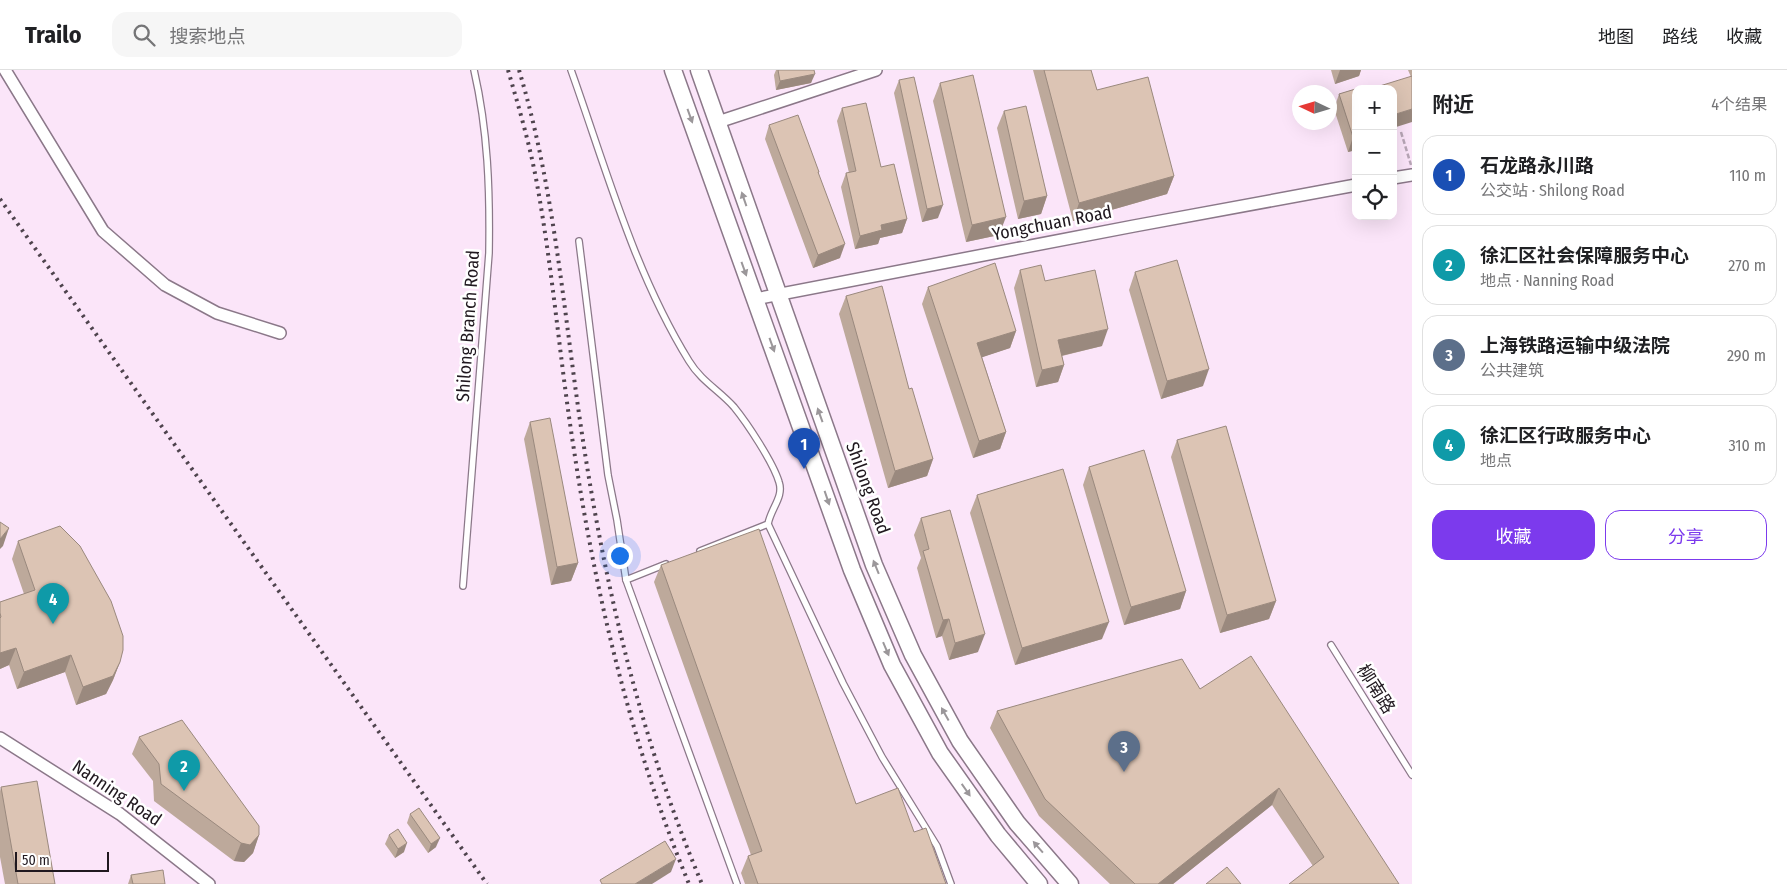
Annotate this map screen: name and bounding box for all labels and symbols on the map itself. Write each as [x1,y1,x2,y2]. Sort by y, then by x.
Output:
north arrow [1292,85,1337,130]
one-way arrow [686,109,694,124]
one-way arrow [740,191,748,206]
street label: Yongchuan Road [990,201,1114,245]
street label: Shilong Branch Road [452,249,484,403]
one-way arrow [740,262,748,277]
one-way arrow [768,338,776,353]
one-way arrow [816,407,824,422]
pin: 1 [788,428,820,469]
street label: Shilong Road [841,439,895,537]
one-way arrow [824,490,831,505]
your location [607,543,633,569]
one-way arrow [871,560,879,575]
pin: 4 [37,583,69,624]
one-way arrow [882,642,890,656]
street label: 柳南路 [1352,660,1400,718]
one-way arrow [941,707,950,721]
pin: 3 [1108,731,1140,772]
pin: 2 [168,750,200,791]
street label: Nanning Road [68,755,166,831]
one-way arrow [961,783,971,797]
one-way arrow [1033,841,1044,853]
scale bar [15,849,109,872]

